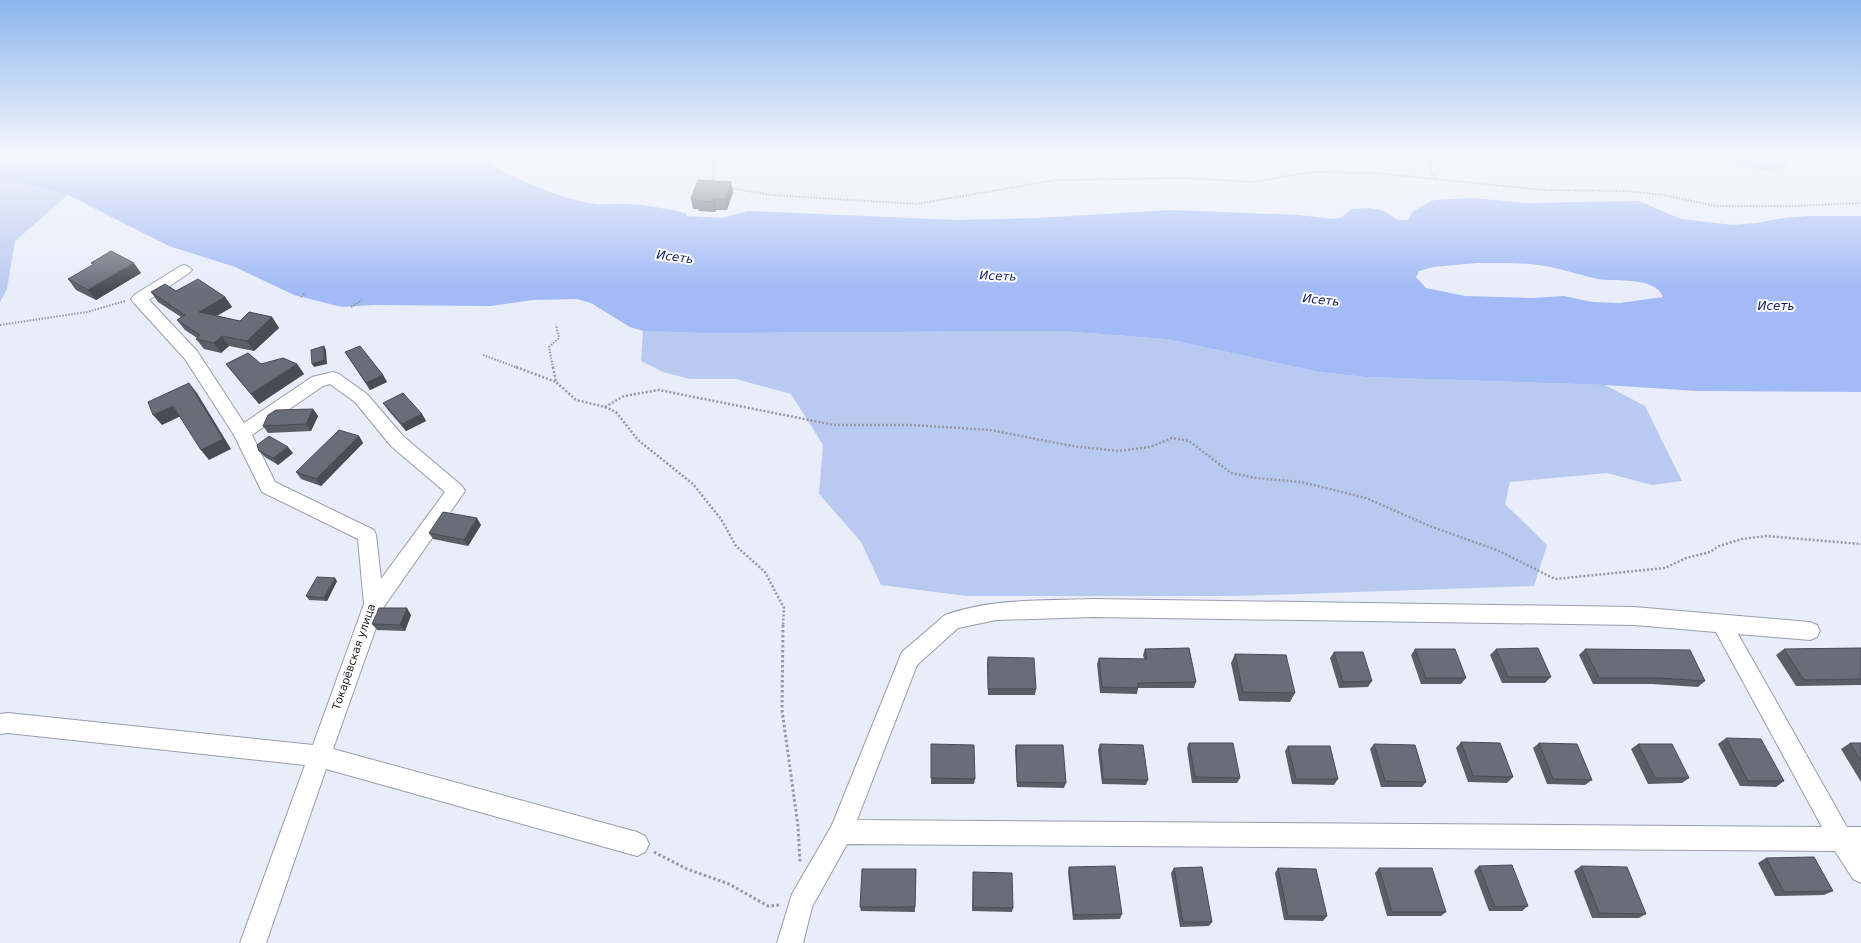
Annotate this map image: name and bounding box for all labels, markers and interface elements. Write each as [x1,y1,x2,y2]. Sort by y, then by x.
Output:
water label: Исеть [656,247,694,267]
water label: Исеть [979,268,1017,284]
water label: Исеть [1302,291,1340,309]
water label: Исеть [1757,299,1795,313]
street label: Токарёвская улица [329,602,378,713]

